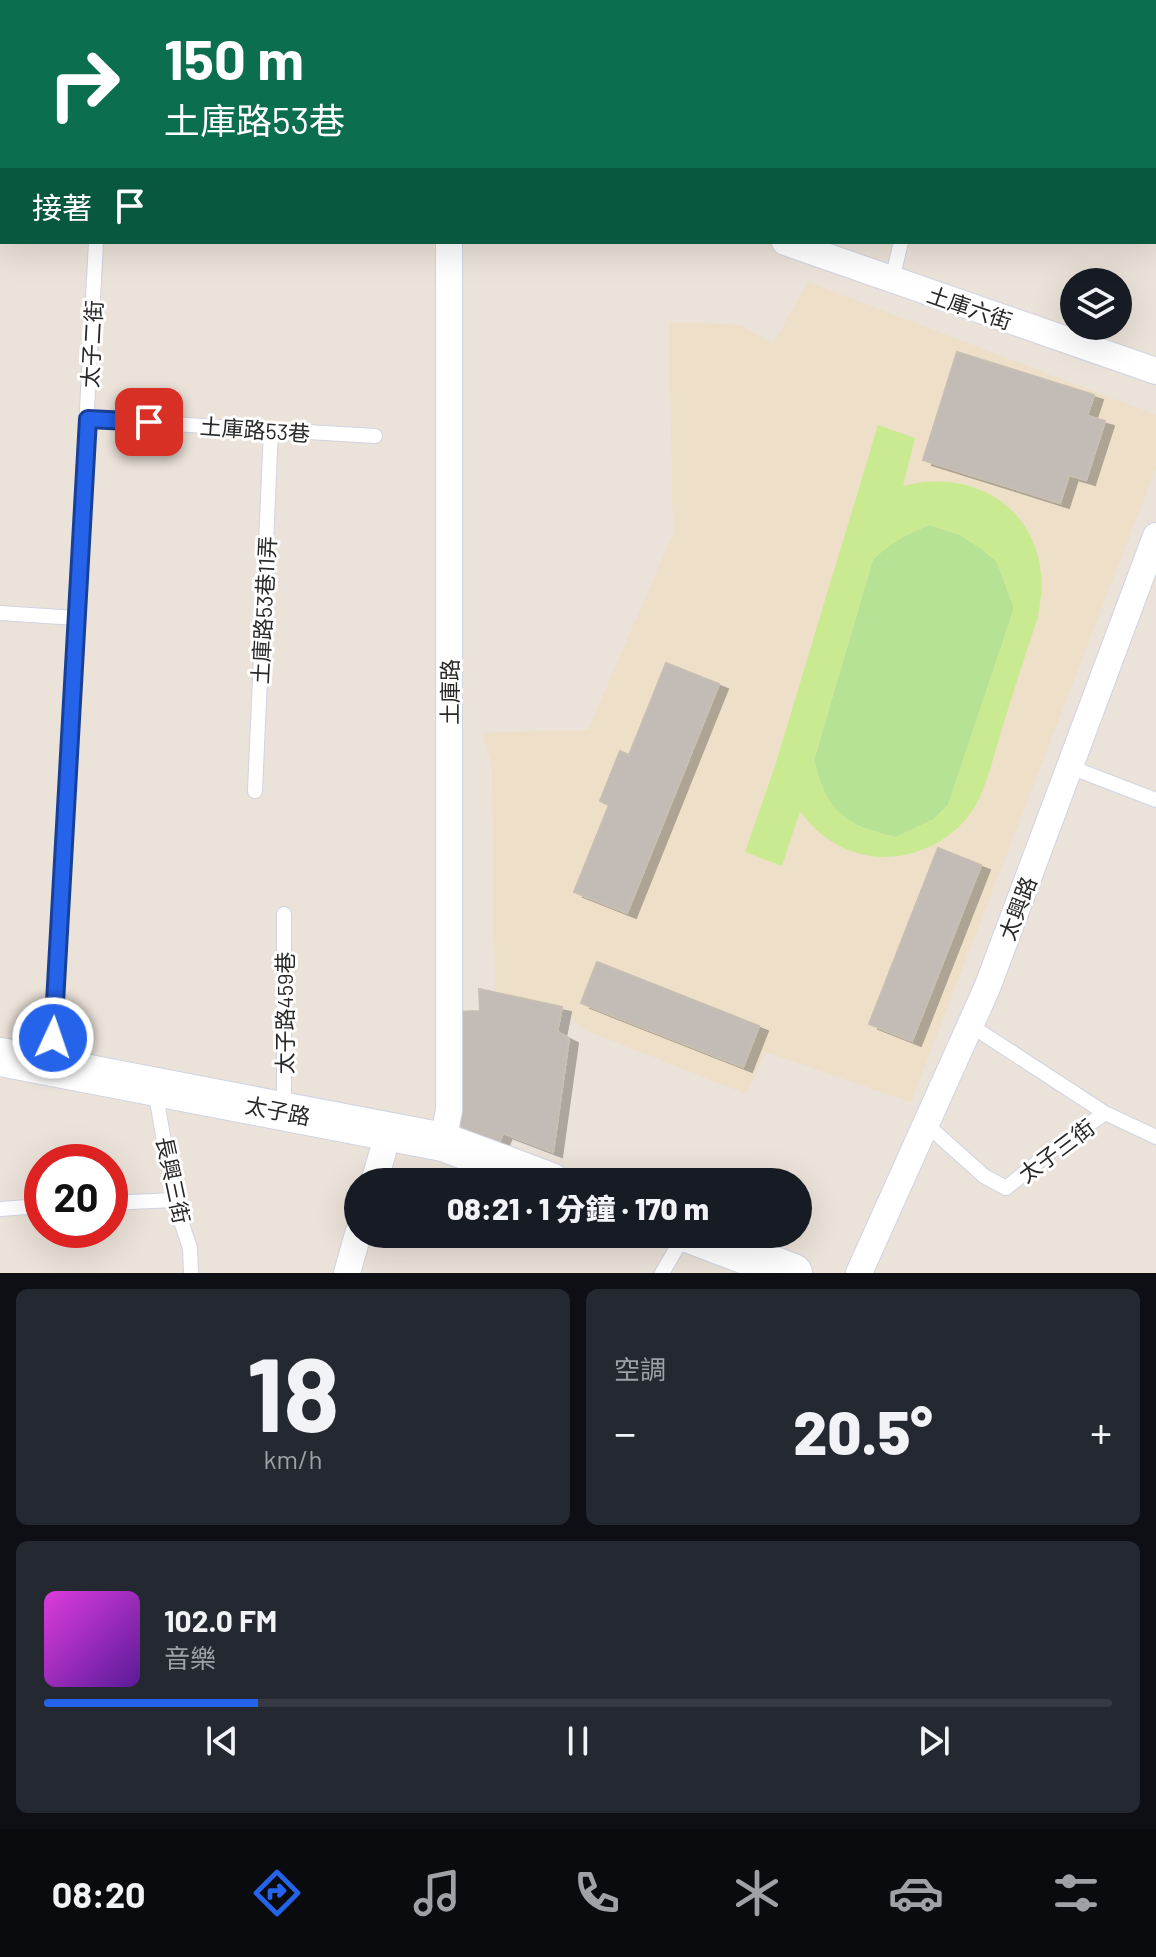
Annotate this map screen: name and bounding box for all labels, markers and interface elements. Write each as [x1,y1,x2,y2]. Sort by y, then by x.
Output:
text: 150 m [164,24,304,91]
icon: right [32,32,136,136]
text: 土庫路53巷 [164,98,345,141]
icon: arrive [108,184,152,228]
text: 接著 [32,189,92,225]
map controls [1060,268,1132,340]
button: layers [1060,268,1132,340]
street label: 土庫六街 [924,280,1016,334]
street label: 太子二街 [76,299,106,389]
pin [115,388,183,456]
icon: arrive [127,400,171,444]
street label: 土庫路53巷 [199,412,311,446]
street label: 土庫路53巷11弄 [246,535,280,685]
street label: 土庫路 [436,659,462,725]
street label: 太興路 [993,873,1041,943]
street label: 太子路459巷 [271,952,297,1074]
position arrow [11,996,95,1080]
street label: 太子路 [243,1091,313,1129]
street label: 太子三街 [1013,1113,1099,1187]
street label: 長興三街 [152,1134,196,1226]
speed limit sign: 20 [24,1144,128,1248]
text: 08:21 · 1 分鐘 · 170 m [447,1190,709,1226]
text: 18 [246,1328,340,1453]
text: 空調 [614,1353,666,1384]
text: 20.5° [793,1395,933,1467]
text: − [614,1405,636,1458]
text: + [1090,1405,1112,1458]
text: km/h [264,1443,322,1474]
text: 102.0 FM [164,1602,277,1638]
text: 音樂 [164,1642,216,1673]
icon: previous [200,1719,244,1763]
icon: pause [556,1719,600,1763]
icon: next [912,1719,956,1763]
icon: directions [249,1865,305,1921]
icon: music [409,1865,465,1921]
icon: phone [569,1865,625,1921]
icon: climate [729,1865,785,1921]
icon: car [888,1865,944,1921]
icon: filters [1048,1865,1104,1921]
text: 08:20 [52,1872,146,1915]

